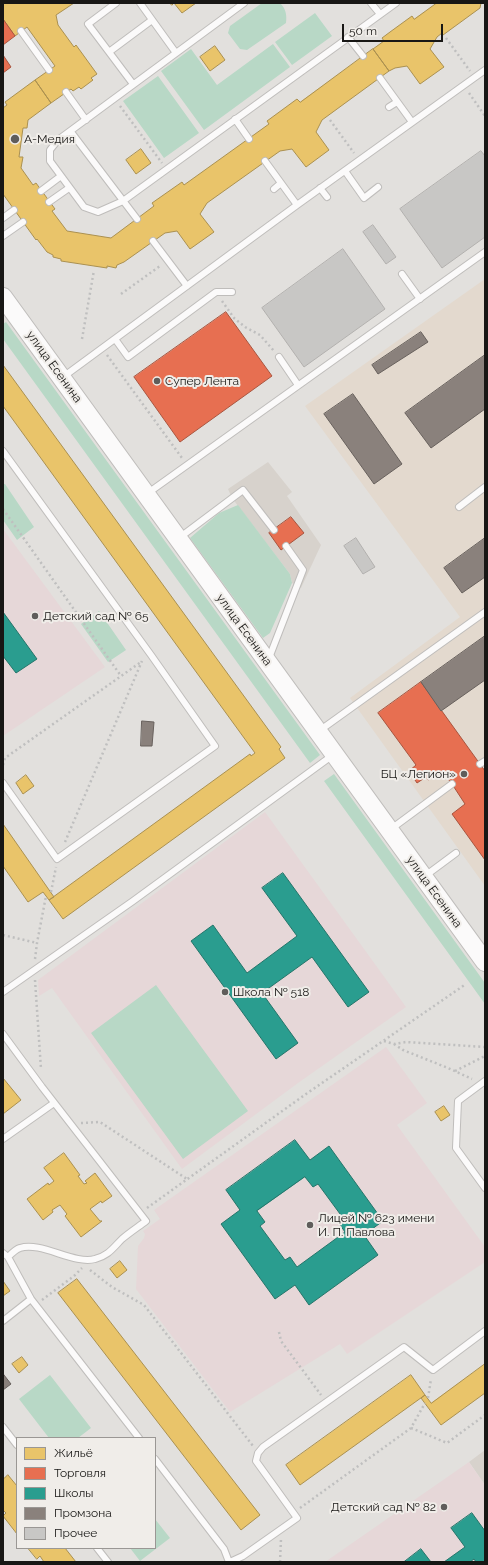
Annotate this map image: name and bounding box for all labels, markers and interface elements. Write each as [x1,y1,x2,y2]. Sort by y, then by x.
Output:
scale bar [344,16,445,42]
text: 50 m [349,24,377,38]
place label: А-Медия [24,132,75,146]
marker: А-Медия [9,133,21,145]
street label: улица Есенина [23,328,85,406]
place label: Супер Лента [165,374,239,388]
marker: Супер Лента [152,376,162,386]
street label: улица Есенина [213,591,275,669]
place label: Детский сад № 65 [43,609,149,623]
marker: Детский сад № 65 [30,611,40,621]
place label: БЦ «Легион» [381,767,456,781]
marker: БЦ «Легион» [459,769,469,779]
street label: улица Есенина [403,853,465,931]
place label: Школа № 518 [233,985,309,999]
marker: Школа № 518 [220,987,230,997]
place label: Лицей № 623 имени И. П. Павлова [318,1211,434,1239]
marker: Лицей № 623 имени И. П. Павлова [305,1220,315,1230]
legend [16,1437,156,1549]
text: Жильё [54,1446,93,1460]
text: Торговля [54,1466,106,1480]
text: Школы [54,1486,93,1500]
place label: Детский сад № 82 [331,1500,436,1514]
marker: Детский сад № 82 [439,1502,449,1512]
text: Промзона [54,1506,112,1520]
text: Прочее [54,1526,97,1540]

